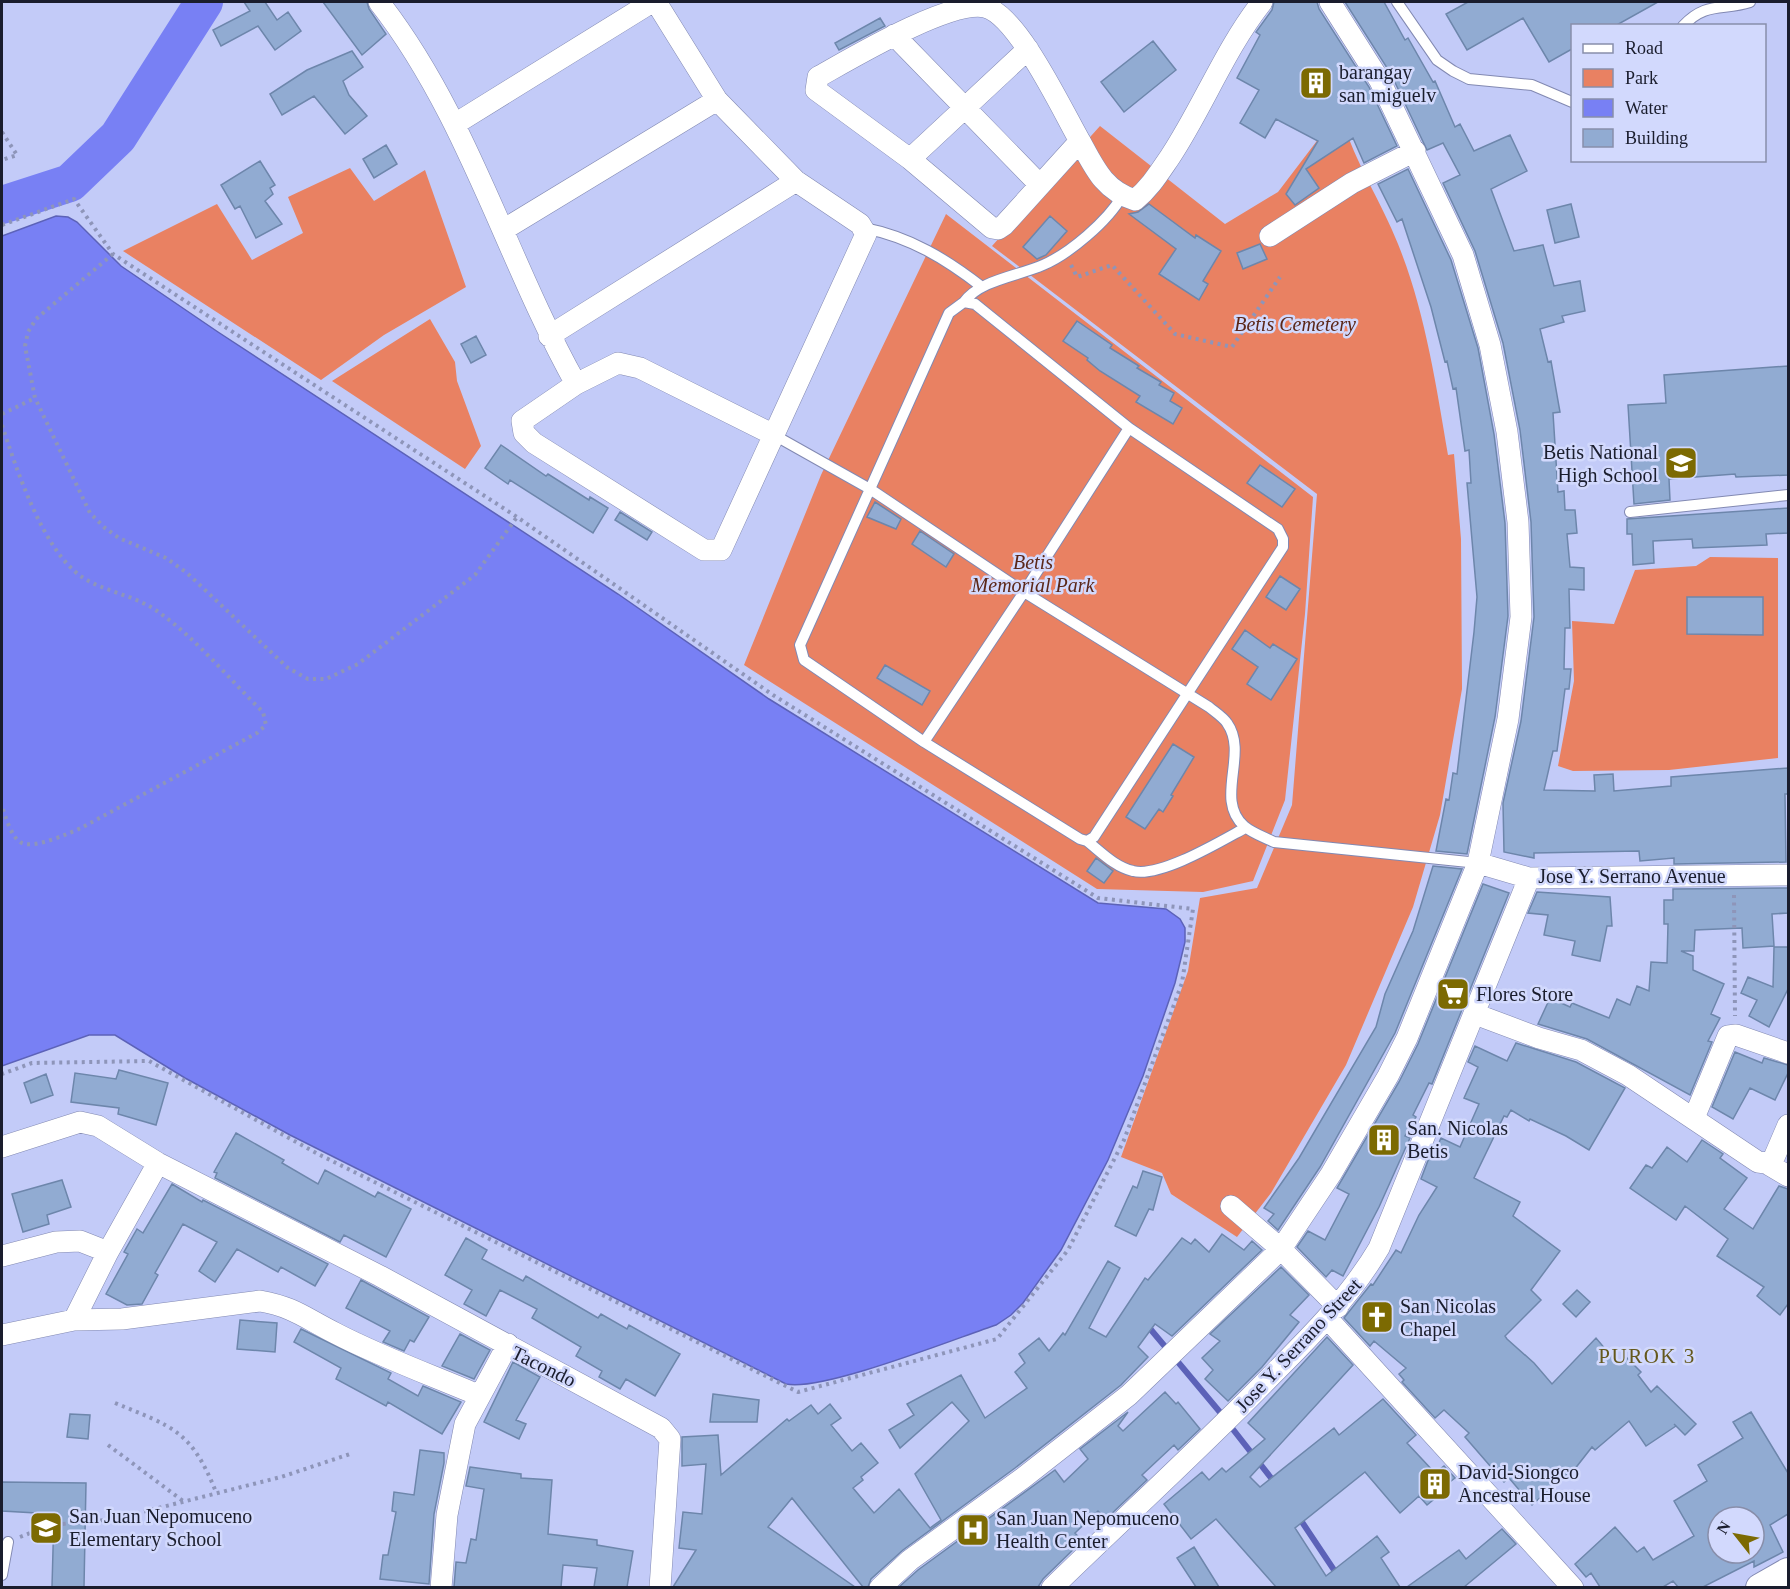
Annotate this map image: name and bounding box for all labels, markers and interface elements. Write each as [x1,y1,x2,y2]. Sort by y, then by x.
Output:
legend [1571,24,1766,162]
text: Road [1625,38,1663,58]
place label: barangay san miguelv [1339,61,1436,107]
building icon: barangay san miguelv [1298,65,1334,101]
text: Park [1625,68,1658,88]
text: Water [1625,98,1668,118]
text: Building [1625,128,1688,148]
park label: Betis Cemetery [1234,313,1356,336]
place label: Betis National High School [1543,441,1658,487]
school or university icon: Betis National High School [1663,445,1699,481]
park label: Betis Memorial Park [971,551,1095,596]
street label: Jose Y. Serrano Avenue [1538,865,1726,887]
supermarket icon: Flores Store [1435,976,1471,1012]
place label: Flores Store [1476,983,1573,1005]
place label: San. Nicolas Betis [1407,1117,1508,1162]
building icon: San. Nicolas Betis [1366,1122,1402,1158]
street label: Jose Y. Serrano Street [1230,1273,1366,1416]
place label: San Nicolas Chapel [1400,1295,1496,1341]
church icon: San Nicolas Chapel [1359,1299,1395,1335]
street label: Tacondo [508,1341,580,1391]
district label: PUROK 3 [1598,1344,1696,1368]
place label: David-Siongco Ancestral House [1458,1461,1591,1506]
building icon: David-Siongco Ancestral House [1417,1466,1453,1502]
place label: San Juan Nepomuceno Elementary School [69,1505,252,1551]
north arrow [1706,1505,1766,1565]
place label: San Juan Nepomuceno Health Center [996,1507,1179,1552]
school or university icon: San Juan Nepomuceno Elementary School [28,1510,64,1546]
hospital icon: San Juan Nepomuceno Health Center [955,1512,991,1548]
text: N [1713,1518,1734,1537]

